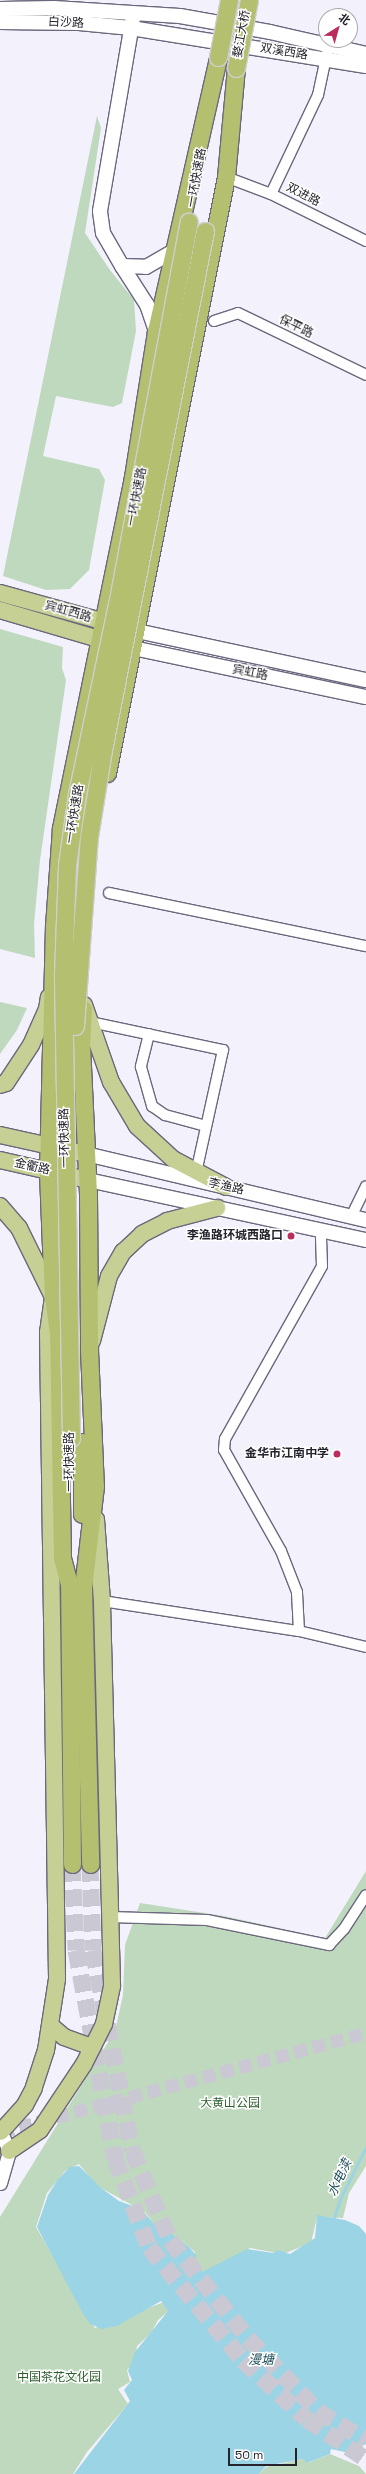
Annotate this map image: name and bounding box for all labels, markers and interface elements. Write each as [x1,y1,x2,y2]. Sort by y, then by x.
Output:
north arrow [318,8,358,48]
street label: 婺江大桥 [231,9,253,59]
text: 北 [336,10,353,28]
street label: 白沙路 [48,15,84,31]
street label: 双溪西路 [259,41,309,63]
street label: 一环快速路 [185,147,209,209]
street label: 双进路 [284,180,322,210]
street label: 保平路 [277,313,315,341]
street label: 一环快速路 [124,466,150,528]
street label: 宾虹西路 [43,598,93,626]
street label: 宾虹路 [231,662,269,684]
street label: 一环快速路 [63,783,87,845]
street label: 一环快速路 [57,1108,73,1168]
street label: 金衢路 [13,1156,51,1178]
street label: 李渔路 [207,1176,245,1198]
place label: 李渔路环城西路口 [187,1229,283,1243]
marker: 李渔路环城西路口 [286,1231,296,1241]
street label: 一环快速路 [63,1432,77,1492]
place label: 金华市江南中学 [245,1447,329,1461]
marker: 金华市江南中学 [332,1449,342,1459]
park label: 大黄山公园 [200,2097,260,2111]
water label: 水电渎 [325,2157,355,2199]
water label: 漫塘 [248,2352,274,2368]
park label: 中国茶花文化园 [17,2371,101,2385]
scale bar [230,2440,299,2466]
text: 50 m [235,2447,263,2463]

